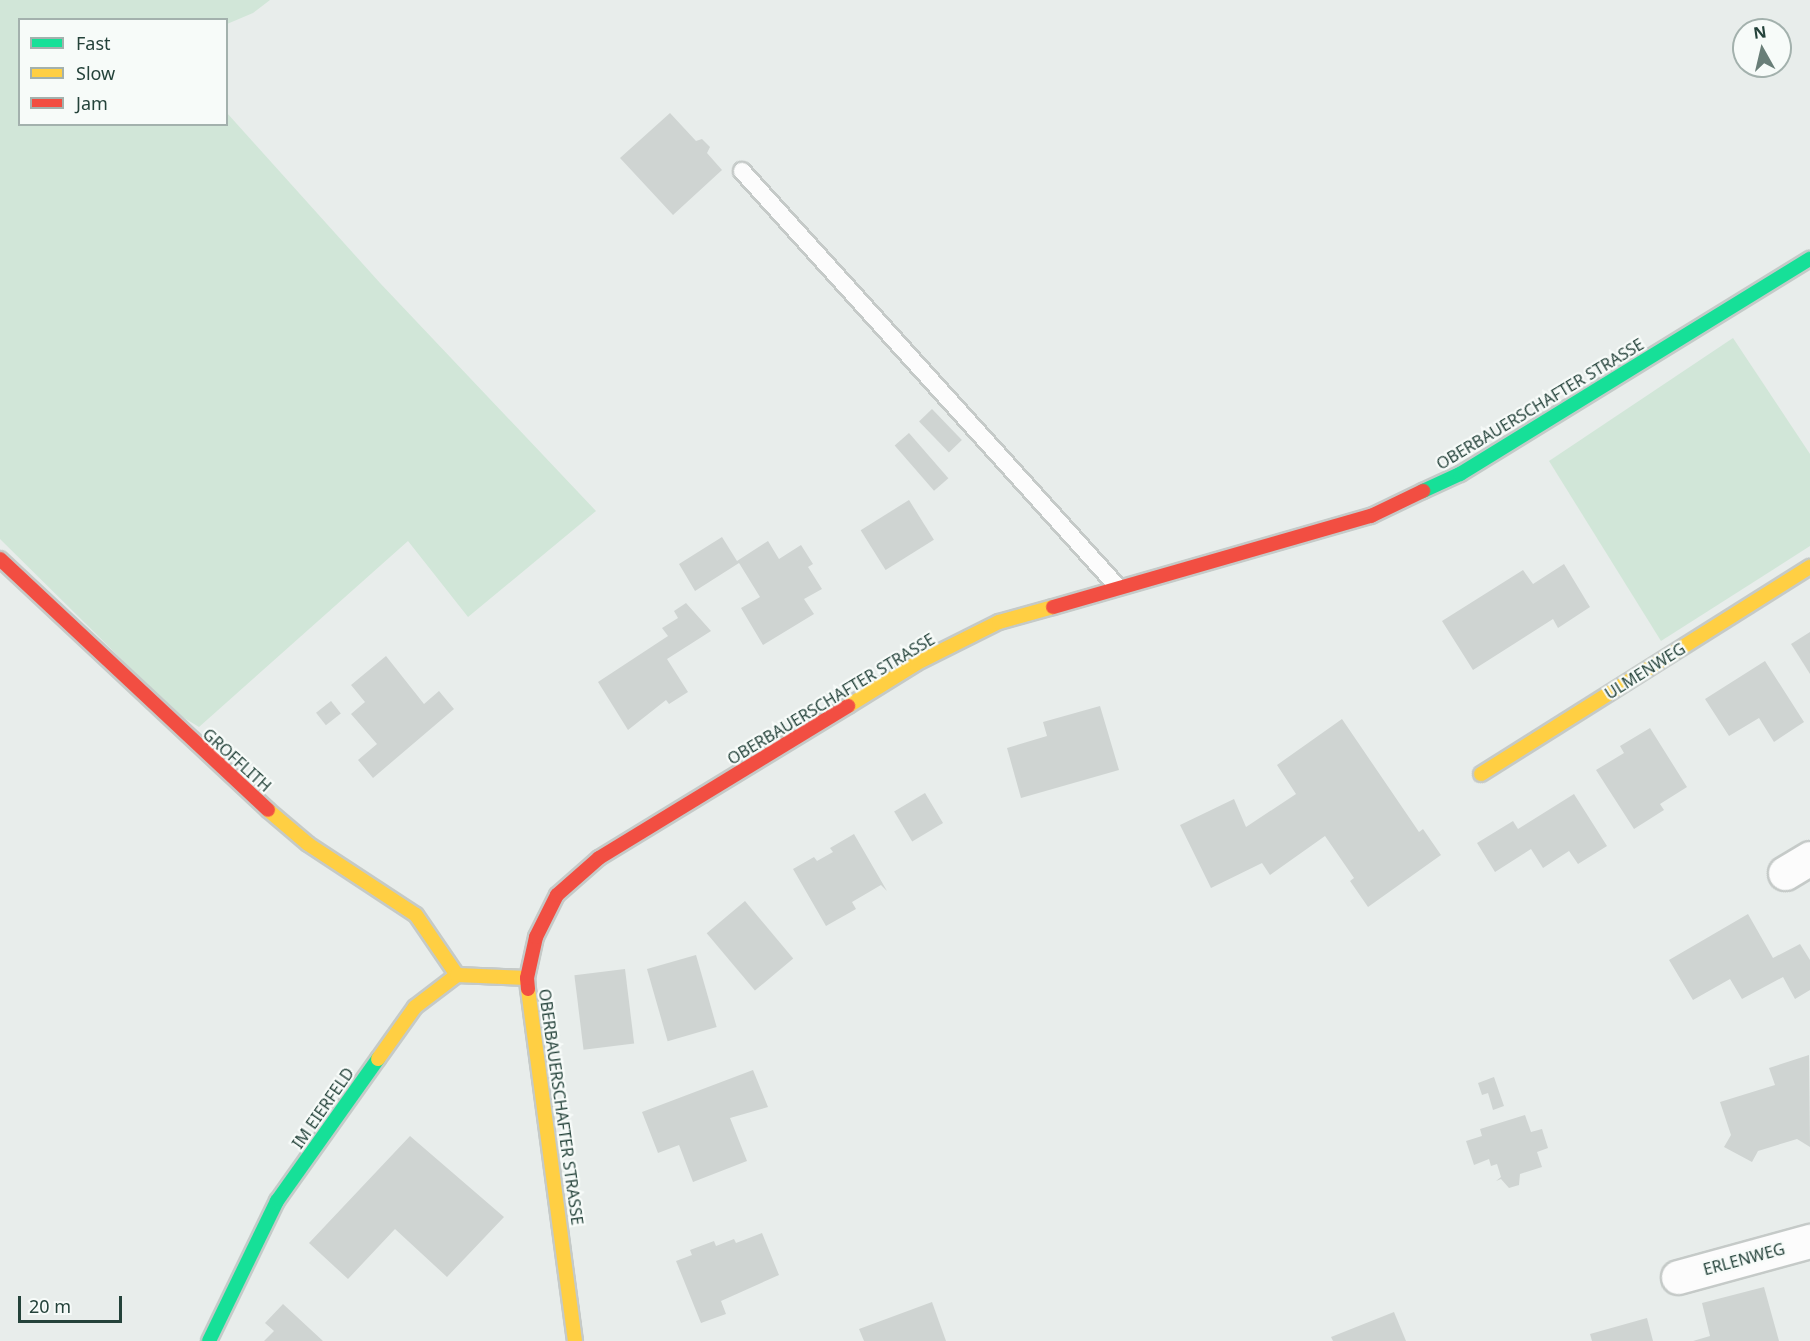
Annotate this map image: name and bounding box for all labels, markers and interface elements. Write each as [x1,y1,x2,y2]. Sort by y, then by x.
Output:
legend [18,18,228,126]
north arrow [1732,18,1792,78]
text: N [1752,20,1768,44]
text: Fast [76,31,111,55]
text: Slow [76,61,115,85]
text: Jam [76,91,108,115]
street label: OBERBAUERSCHAFTER STRASSE [1433,334,1647,474]
street label: OBERBAUERSCHAFTER STRASSE [724,629,938,769]
street label: ULMENWEG [1601,639,1689,703]
street label: GROFFLITH [199,724,275,796]
street label: OBERBAUERSCHAFTER STRASSE [535,988,587,1226]
street label: IM EIERFELD [288,1064,358,1152]
street label: ERLENWEG [1701,1239,1787,1279]
scale bar [21,1284,124,1322]
text: 20 m [29,1294,71,1318]

